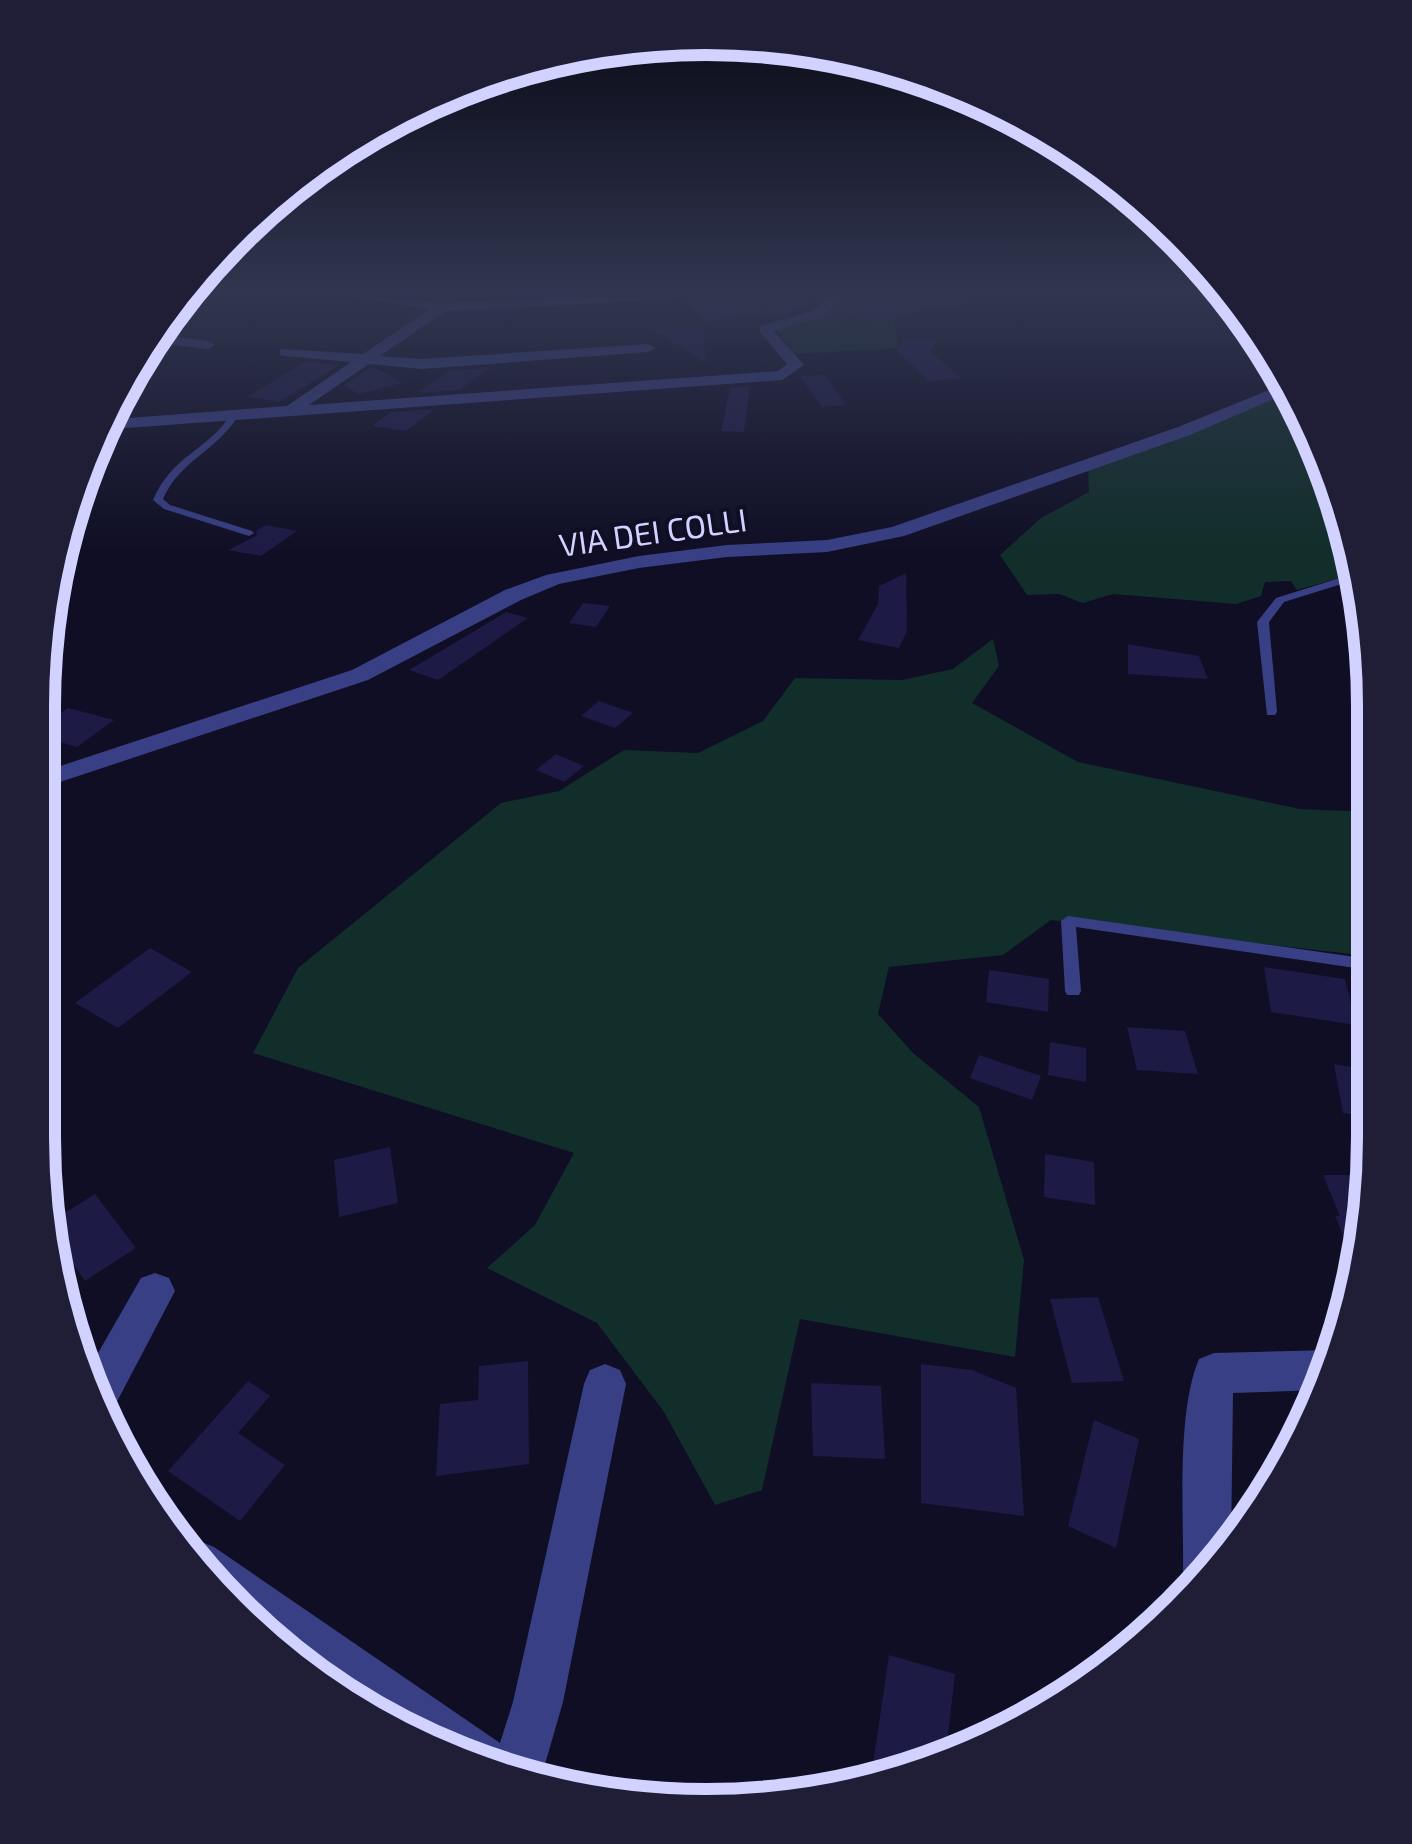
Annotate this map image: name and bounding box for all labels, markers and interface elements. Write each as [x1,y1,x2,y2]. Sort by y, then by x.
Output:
street label: VIA DEI COLLI [556,499,749,563]

